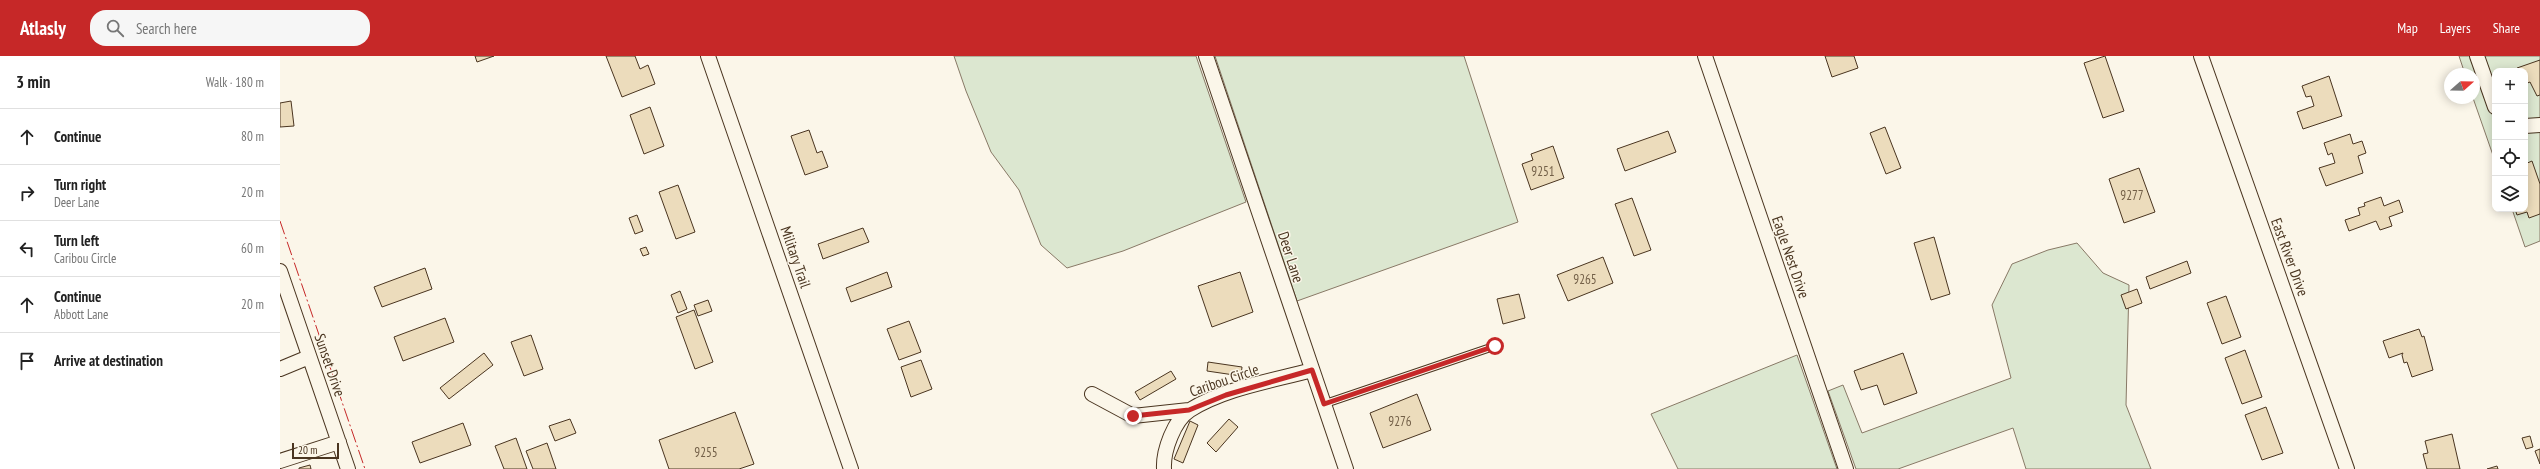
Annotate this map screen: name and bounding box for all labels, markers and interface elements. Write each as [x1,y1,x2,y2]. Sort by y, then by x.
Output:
search box [90,10,370,46]
text: Atlasly [20,16,66,40]
icon: search [104,17,126,39]
text: Search here [136,19,197,38]
text: Map [2397,19,2418,37]
text: Layers [2440,19,2471,37]
text: Share [2493,19,2520,37]
north arrow [2444,68,2480,104]
map controls [2492,68,2528,212]
button: + [2492,68,2528,104]
text: 3 min [16,71,50,93]
text: Walk · 180 m [206,74,264,91]
button: − [2492,104,2528,140]
icon: ahead [16,126,38,148]
text: Continue [54,127,101,146]
text: 80 m [241,128,264,145]
button: locate [2492,140,2528,176]
house number: 9251 [1531,163,1555,180]
text: Turn right [54,175,106,194]
button: layers [2492,176,2528,212]
icon: right [16,182,38,204]
text: 20 m [241,184,264,201]
house number: 9277 [2120,187,2144,204]
text: Deer Lane [54,194,99,211]
street label: Eagle Nest Drive [1768,213,1814,301]
street label: East River Drive [2267,215,2313,299]
street label: Military Trail [777,224,816,291]
street label: Deer Lane [1274,229,1308,285]
text: Turn left [54,231,99,250]
icon: left [16,238,38,260]
text: 60 m [241,240,264,257]
text: Caribou Circle [54,250,116,267]
house number: 9265 [1573,271,1597,288]
text: Continue [54,287,101,306]
icon: ahead [16,294,38,316]
text: 20 m [241,296,264,313]
text: Abbott Lane [54,306,108,323]
street label: Sunset Drive [310,331,350,399]
route start [1486,337,1504,355]
icon: arrive [16,350,38,372]
text: Arrive at destination [54,351,163,370]
street label: Caribou Circle [1187,359,1261,401]
route end [1124,407,1142,425]
house number: 9276 [1388,413,1412,430]
scale bar [292,441,339,460]
text: 20 m [298,443,317,457]
house number: 9255 [694,444,718,461]

